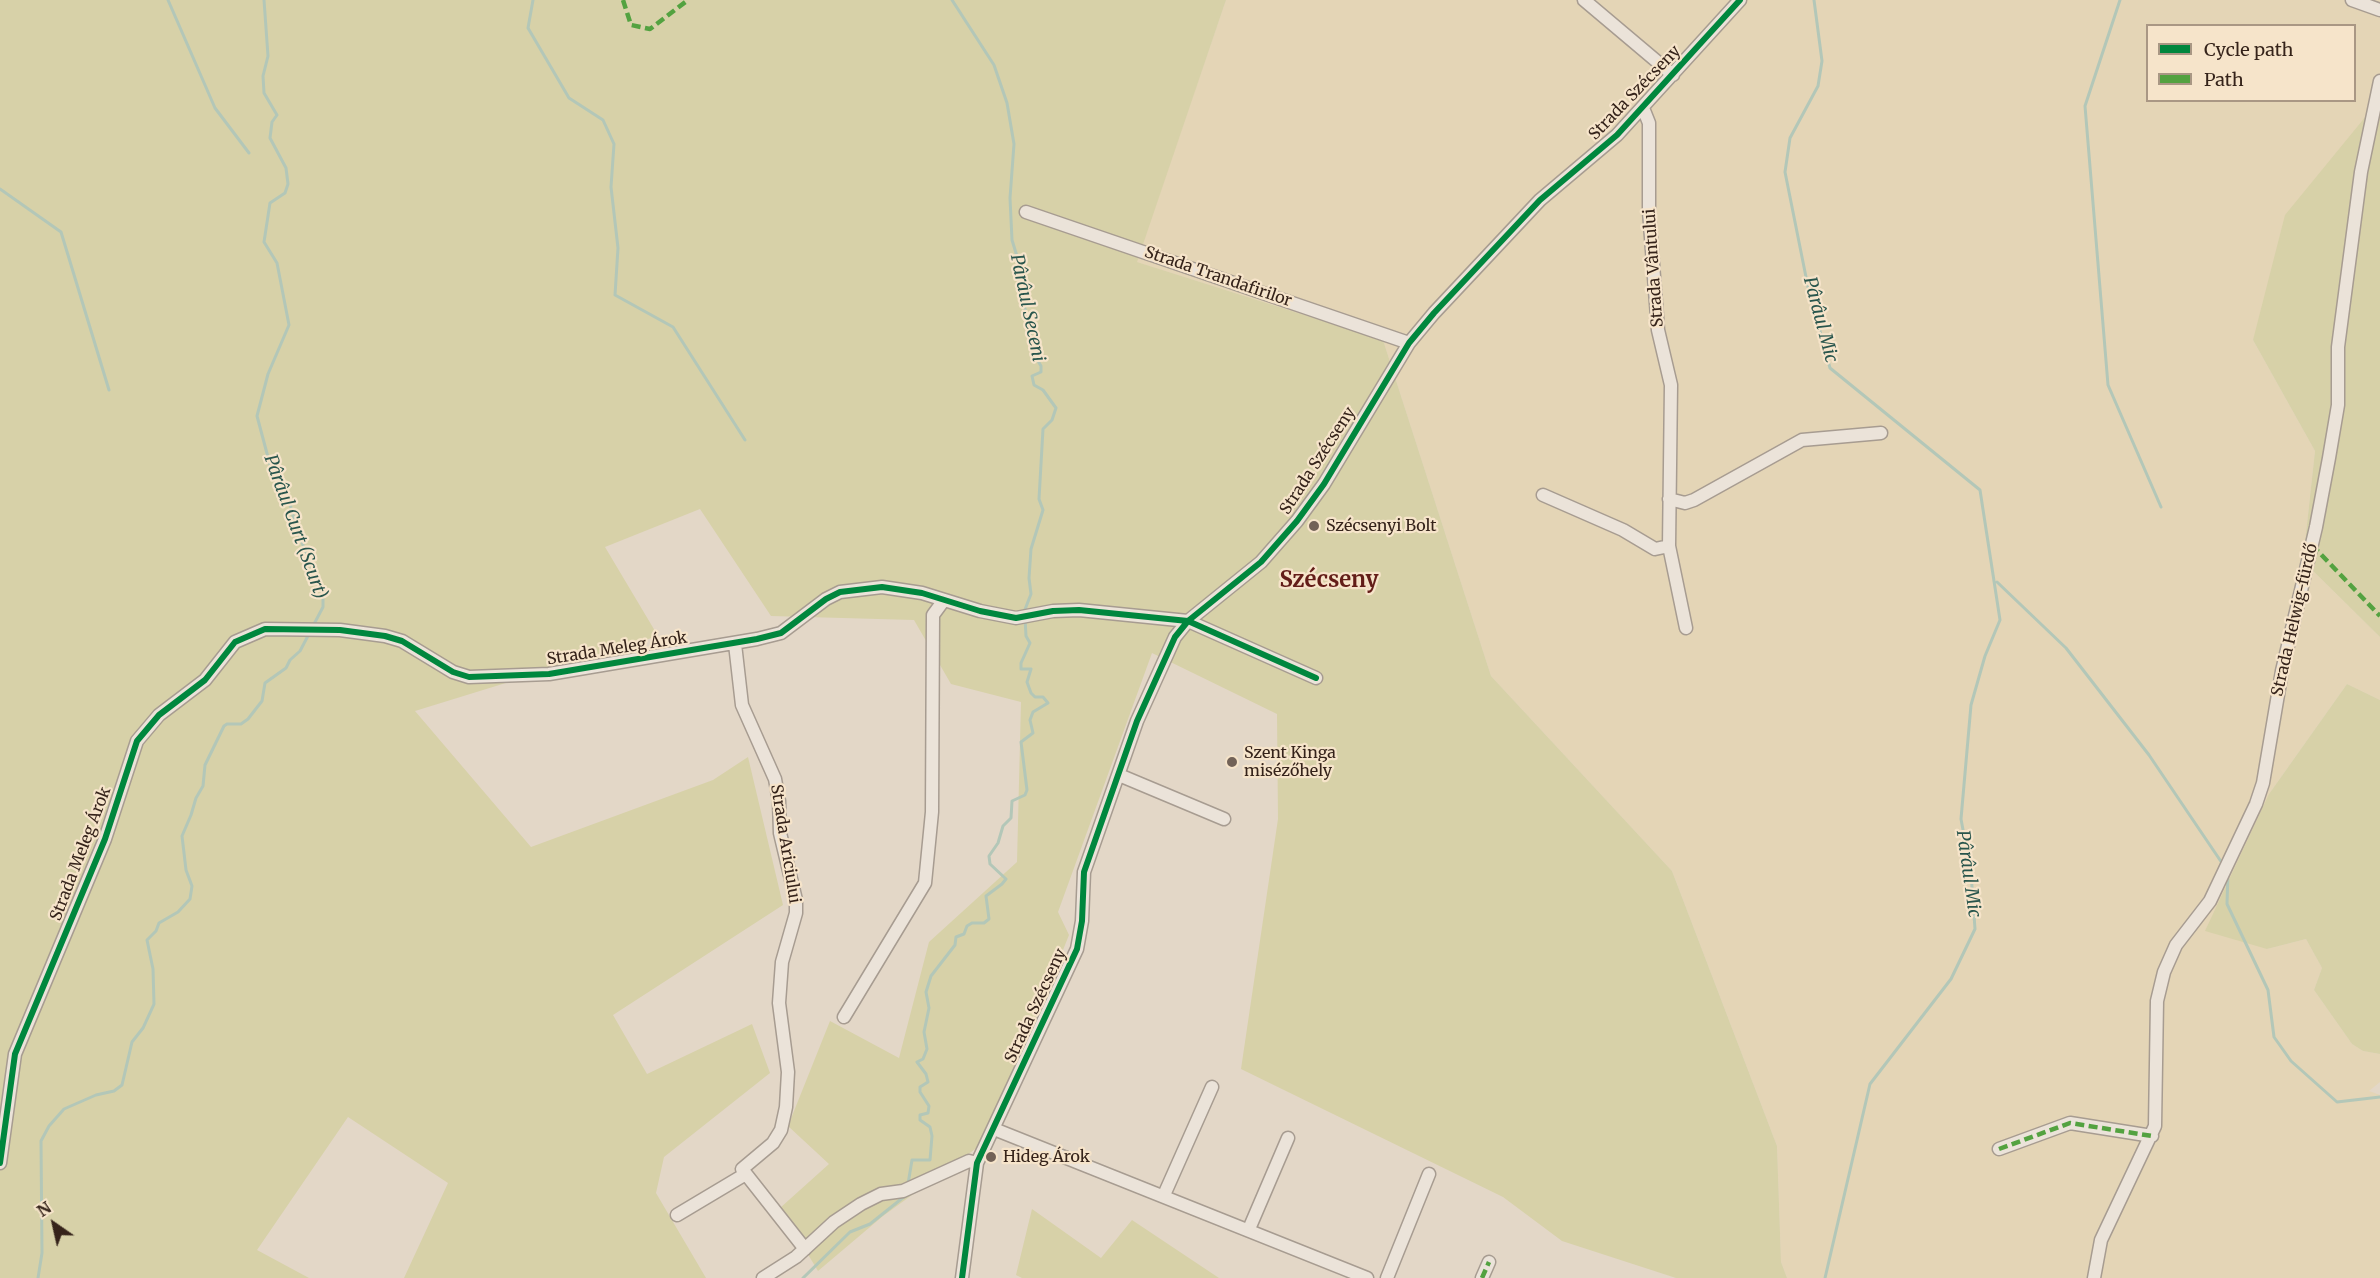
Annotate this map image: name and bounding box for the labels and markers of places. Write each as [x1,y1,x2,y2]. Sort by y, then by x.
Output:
place label: Szécsenyi Bolt [1326,516,1437,536]
marker: Szécsenyi Bolt [1307,519,1321,533]
place label: Szent Kinga misézőhely [1244,743,1336,781]
marker: Szent Kinga misézőhely [1225,755,1239,769]
place label: Hideg Árok [1003,1147,1090,1167]
marker: Hideg Árok [984,1150,998,1164]

